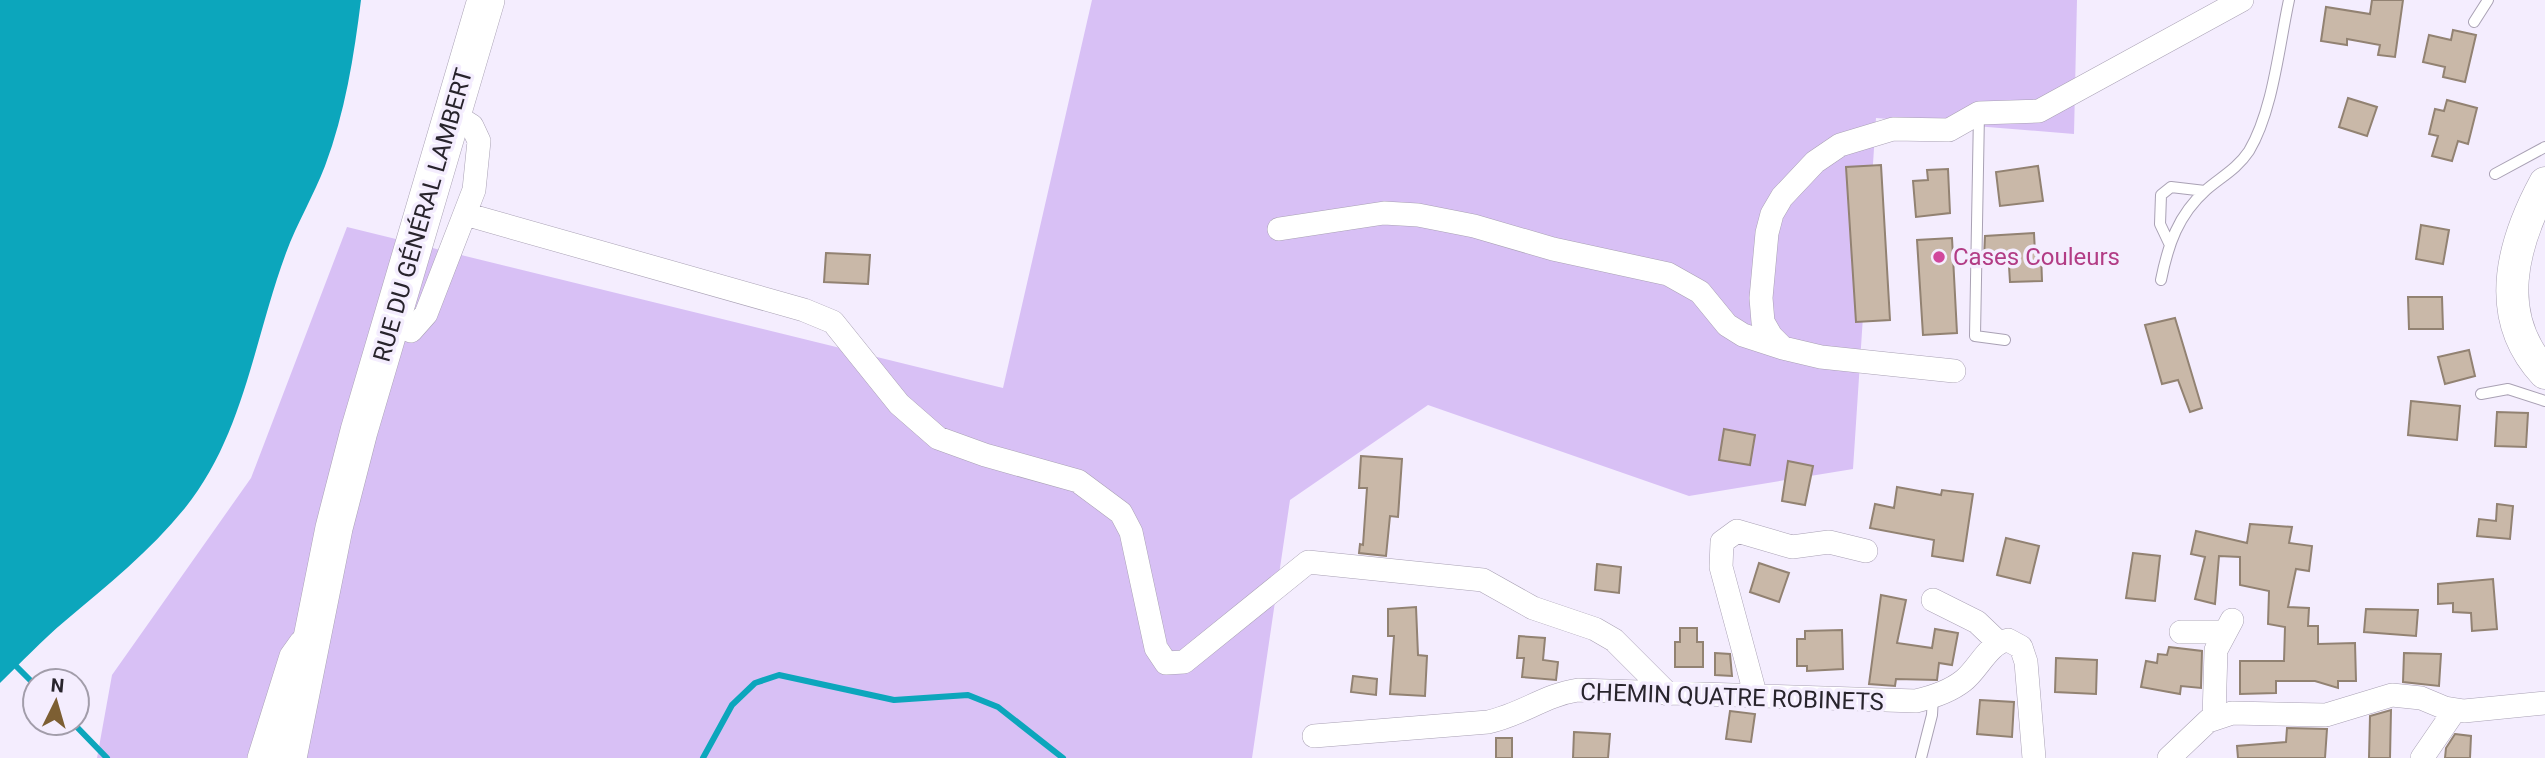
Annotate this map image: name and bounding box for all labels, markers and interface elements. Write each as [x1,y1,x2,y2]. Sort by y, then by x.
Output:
street label: RUE DU GÉNÉRAL LAMBERT [368,65,478,365]
place label: Cases Couleurs [1953,243,2120,271]
marker: Cases Couleurs [1931,249,1947,265]
north arrow [21,667,91,737]
text: N [50,674,65,698]
street label: CHEMIN QUATRE ROBINETS [1580,678,1884,716]

